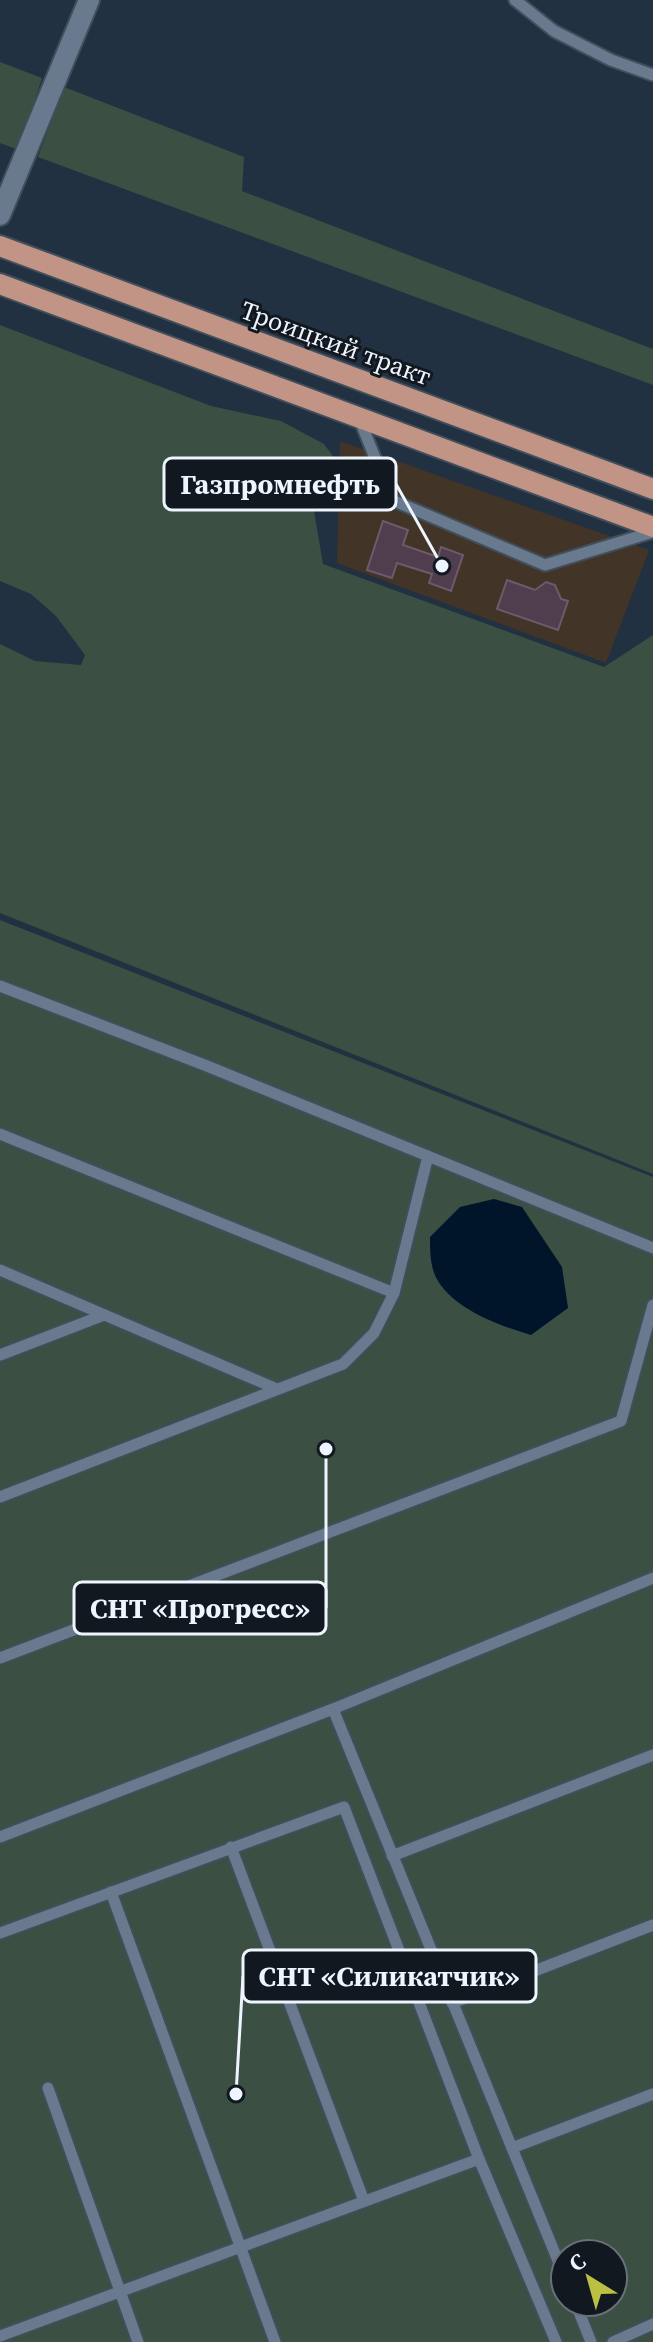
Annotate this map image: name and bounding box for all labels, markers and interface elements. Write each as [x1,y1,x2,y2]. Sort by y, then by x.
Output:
street label: Троицкий тракт [236,292,436,394]
callout: Газпромнефть [164,458,396,510]
text: Газпромнефть [180,465,380,503]
callout: СНТ «Прогресс» [74,1582,326,1634]
text: СНТ «Прогресс» [90,1589,310,1627]
callout: СНТ «Силикатчик» [243,1950,536,2002]
text: СНТ «Силикатчик» [259,1957,519,1995]
north arrow [549,2238,629,2318]
text: С [562,2246,592,2278]

